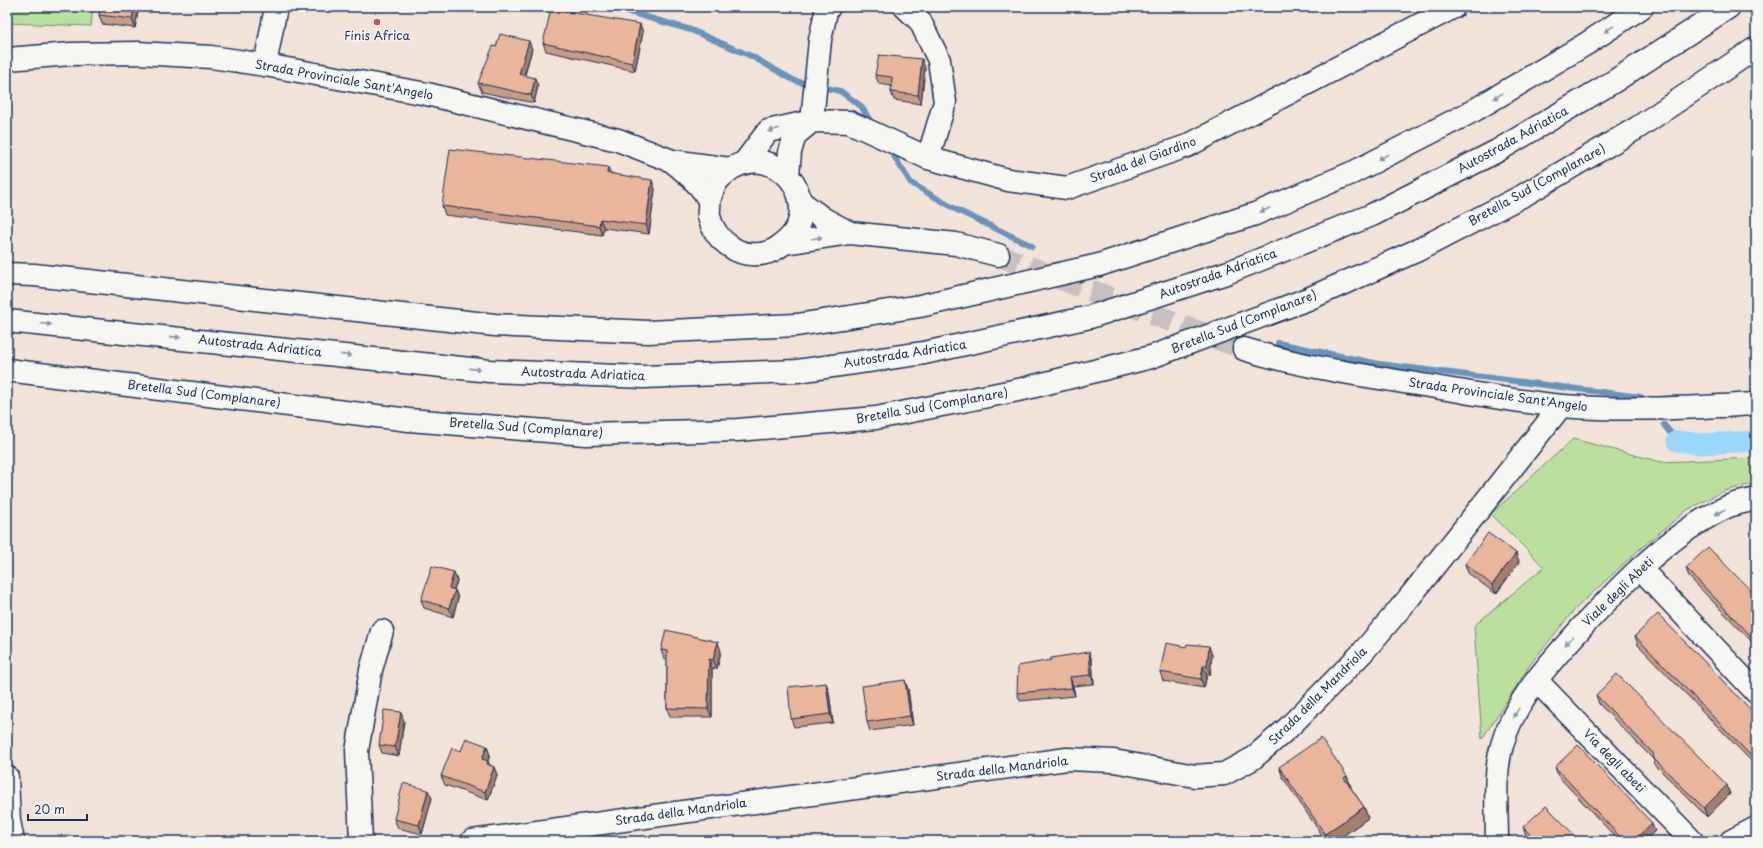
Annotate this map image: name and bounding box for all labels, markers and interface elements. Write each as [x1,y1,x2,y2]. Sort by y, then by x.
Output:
marker: Finis Africa [372,17,382,27]
one-way arrow [1603,25,1615,32]
place label: Finis Africa [344,26,411,44]
street label: Strada Provinciale Sant'Angelo [254,54,435,104]
one-way arrow [1493,92,1503,100]
street label: Autostrada Adriatica [1454,101,1572,177]
one-way arrow [767,127,779,133]
street label: Strada del Giardino [1087,131,1199,187]
street label: Bretella Sud (Complanare) [1465,139,1608,229]
one-way arrow [1377,153,1389,160]
one-way arrow [1258,207,1270,213]
one-way arrow [811,235,823,241]
street label: Autostrada Adriatica [1156,243,1279,303]
street label: Bretella Sud (Complanare) [1168,285,1319,357]
one-way arrow [40,321,52,327]
street label: Autostrada Adriatica [197,330,323,360]
one-way arrow [169,334,181,341]
street label: Autostrada Adriatica [842,334,968,372]
one-way arrow [340,352,352,359]
street label: Autostrada Adriatica [521,362,646,384]
one-way arrow [469,366,482,373]
street label: Strada Provinciale Sant'Angelo [1407,373,1589,416]
street label: Bretella Sud (Complanare) [126,375,282,411]
street label: Bretella Sud (Complanare) [854,383,1009,427]
street label: Bretella Sud (Complanare) [448,413,604,441]
one-way arrow [1714,509,1725,516]
street label: Viale degli Abeti [1577,552,1657,630]
one-way arrow [1564,636,1573,647]
street label: Strada della Mandriola [1264,642,1371,749]
one-way arrow [1512,707,1519,719]
street label: Via degli abeti [1580,724,1650,796]
street label: Strada della Mandriola [935,751,1069,785]
street label: Strada della Mandriola [614,793,748,829]
scale bar [28,796,87,822]
text: 20 m [34,800,65,818]

